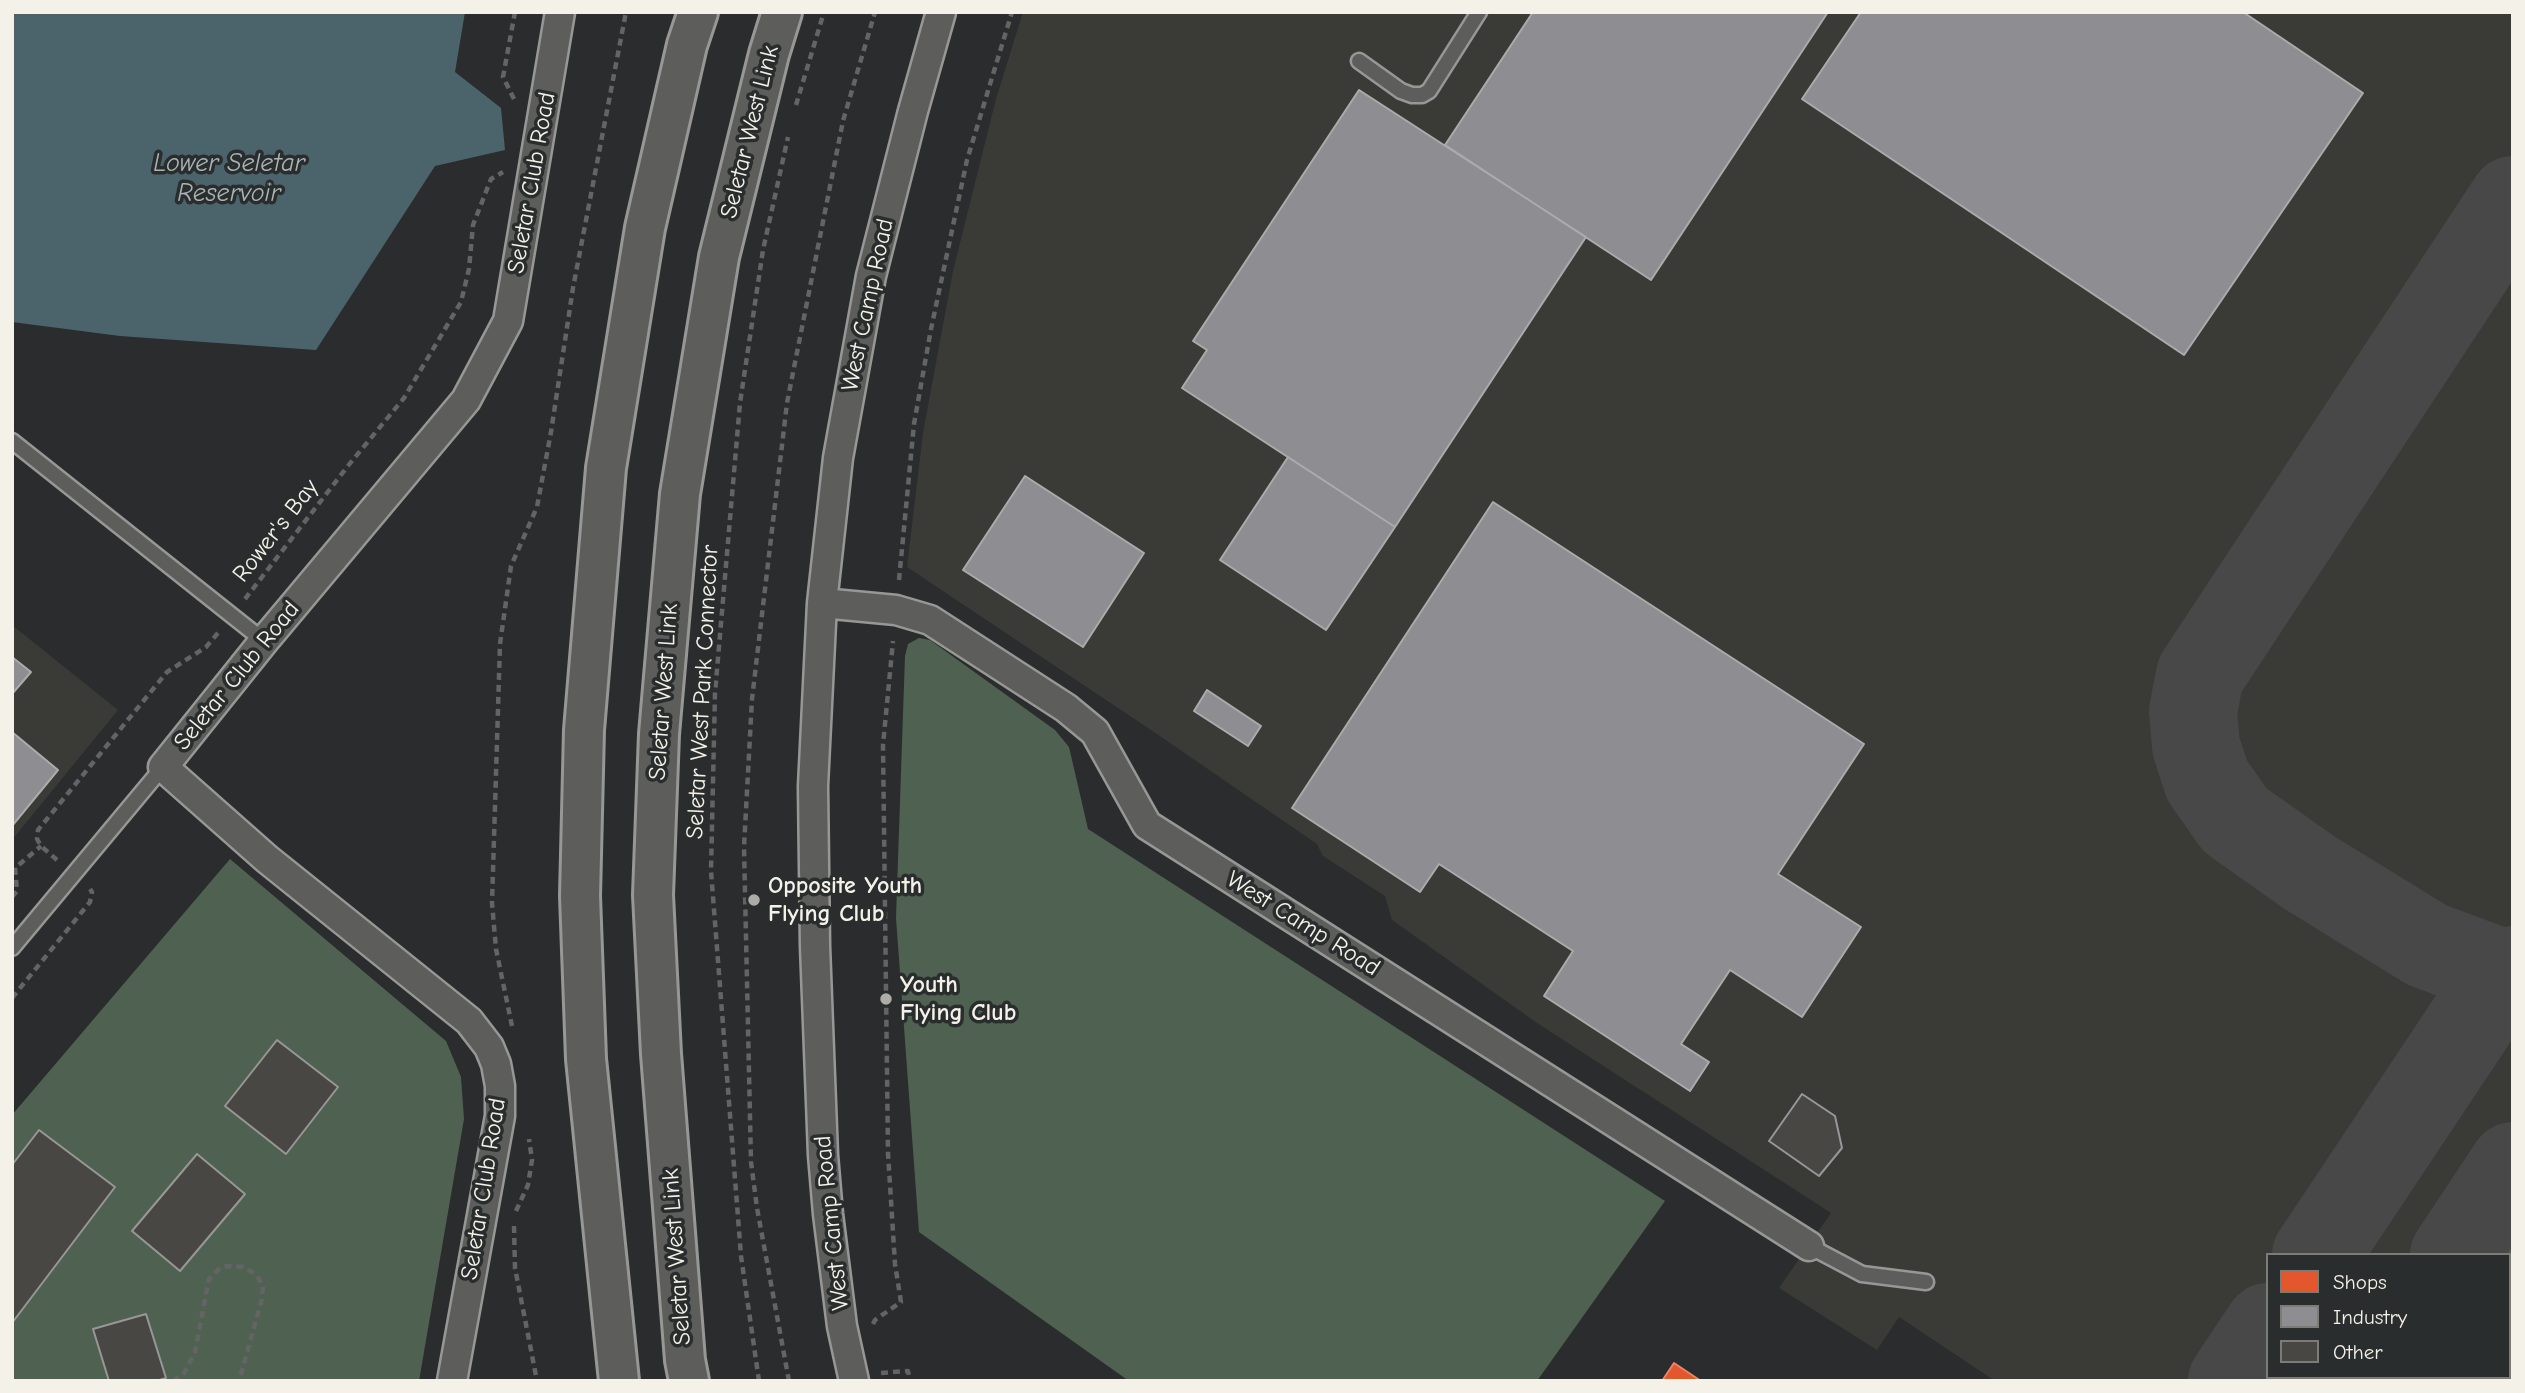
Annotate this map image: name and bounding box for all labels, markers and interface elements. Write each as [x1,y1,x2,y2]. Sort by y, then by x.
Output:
street label: Seletar West Link [715,43,785,221]
street label: Seletar Club Road [502,90,562,276]
water label: Lower Seletar Reservoir [153,148,305,210]
street label: West Camp Road [836,216,900,394]
street label: Rower's Bay [227,474,325,588]
street label: Seletar West Park Connector [681,544,725,840]
street label: Seletar Club Road [168,596,306,756]
street label: Seletar West Link [643,603,685,781]
street label: West Camp Road [1221,865,1385,983]
place label: Opposite Youth Flying Club [768,872,922,928]
marker: Opposite Youth Flying Club [746,892,762,908]
place label: Youth Flying Club [900,971,1016,1027]
marker: Youth Flying Club [878,991,894,1007]
street label: Seletar Club Road [455,1096,513,1282]
street label: West Camp Road [809,1134,855,1312]
street label: Seletar West Link [656,1168,698,1346]
legend [2266,1253,2511,1379]
text: Shops [2333,1270,2387,1294]
text: Industry [2333,1305,2407,1329]
text: Other [2333,1340,2383,1364]

